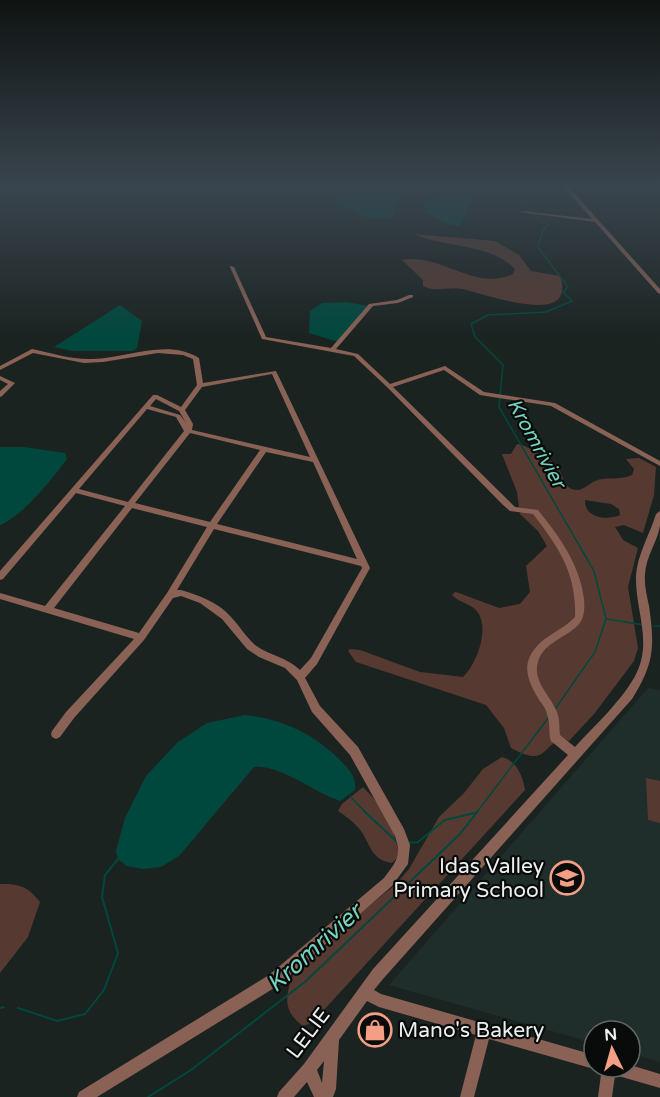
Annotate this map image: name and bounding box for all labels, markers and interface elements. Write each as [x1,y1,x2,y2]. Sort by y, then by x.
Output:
water label: Kromrivier [502,395,572,494]
place label: Idas Valley Primary School [393,854,544,903]
school or university icon: Idas Valley Primary School [549,860,585,896]
water label: Kromrivier [261,896,370,999]
street label: LELIE [281,1003,336,1064]
shop icon: Mano's Bakery [357,1012,393,1048]
place label: Mano's Bakery [398,1018,544,1043]
north arrow [582,1019,642,1079]
text: N [604,1025,618,1046]

